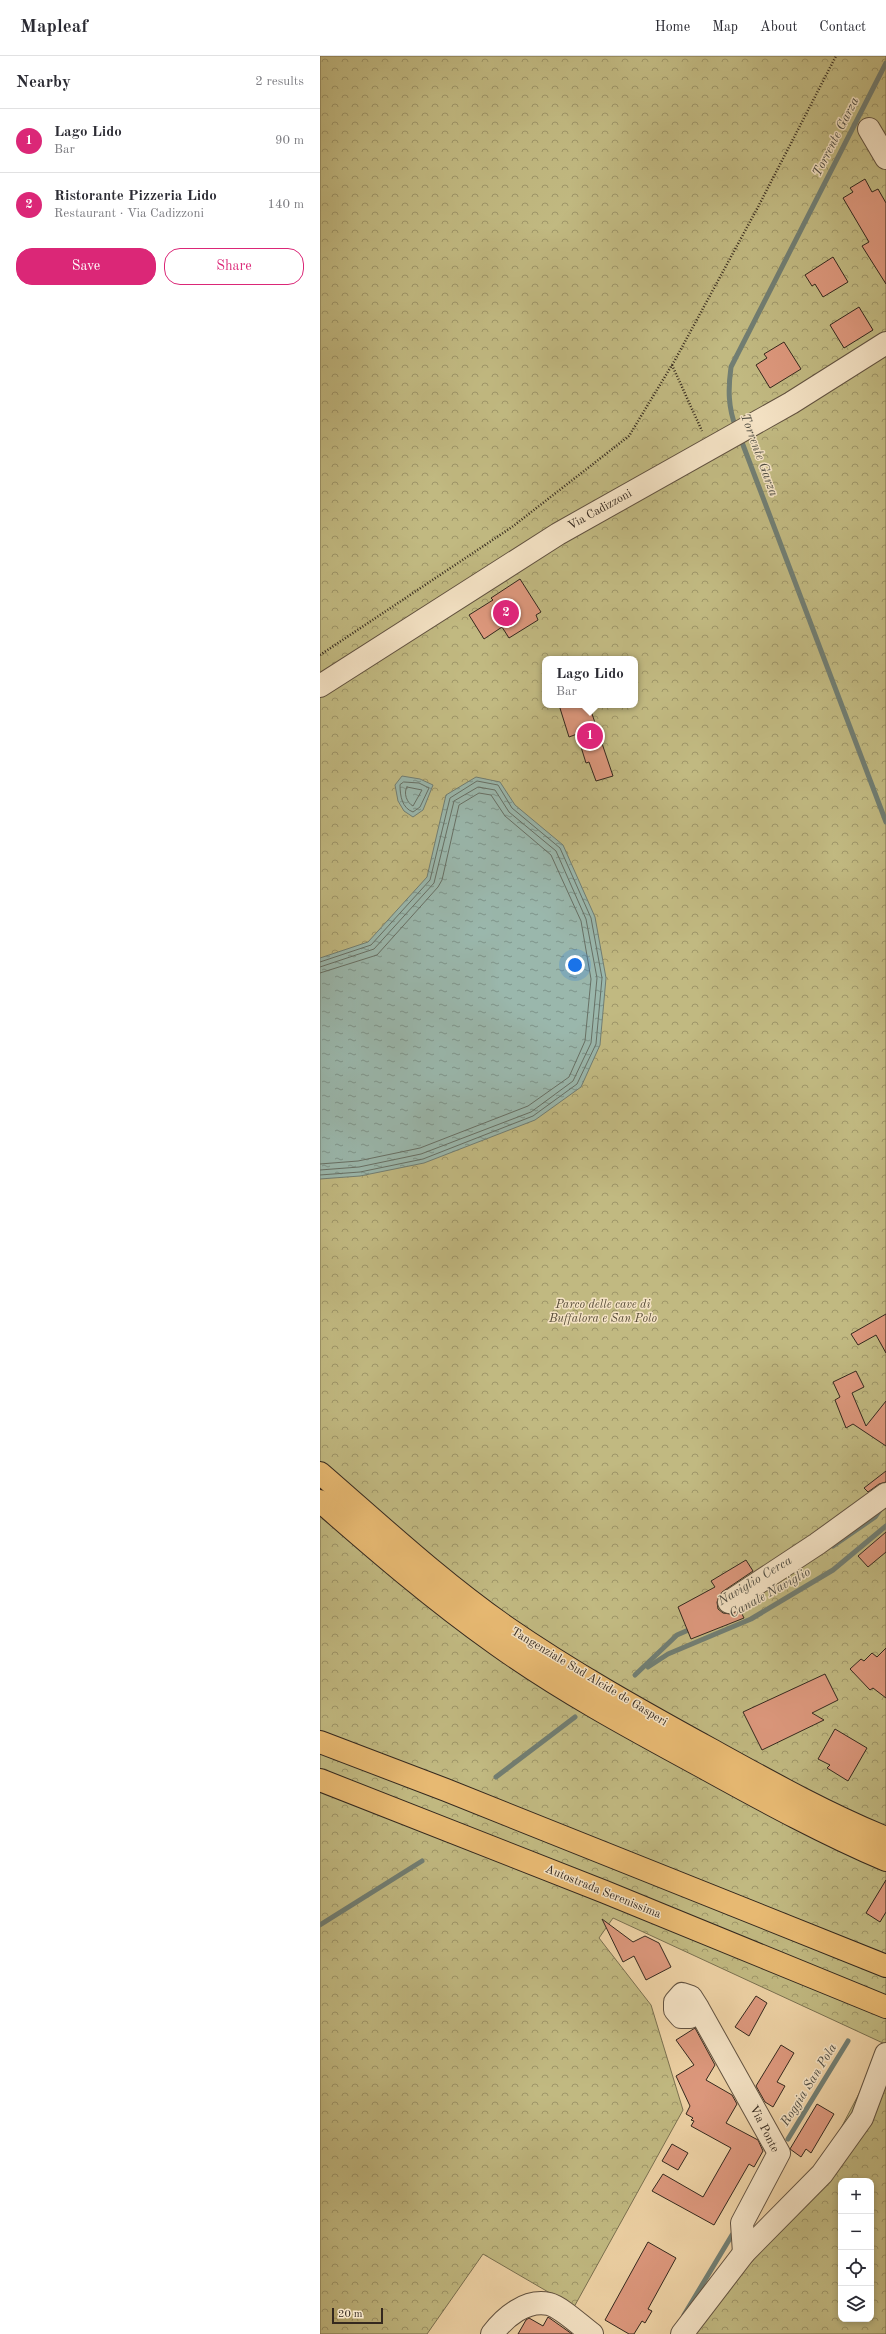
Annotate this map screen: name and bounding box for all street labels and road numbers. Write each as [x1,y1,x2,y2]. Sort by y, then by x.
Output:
street label: Via Cadizzoni [566,488,634,532]
street label: Tangenziale Sud Alcide de Gasperi [509,1626,669,1728]
street label: Autostrada Serenissima [543,1863,663,1921]
street label: Via Ponte [747,2104,781,2155]

